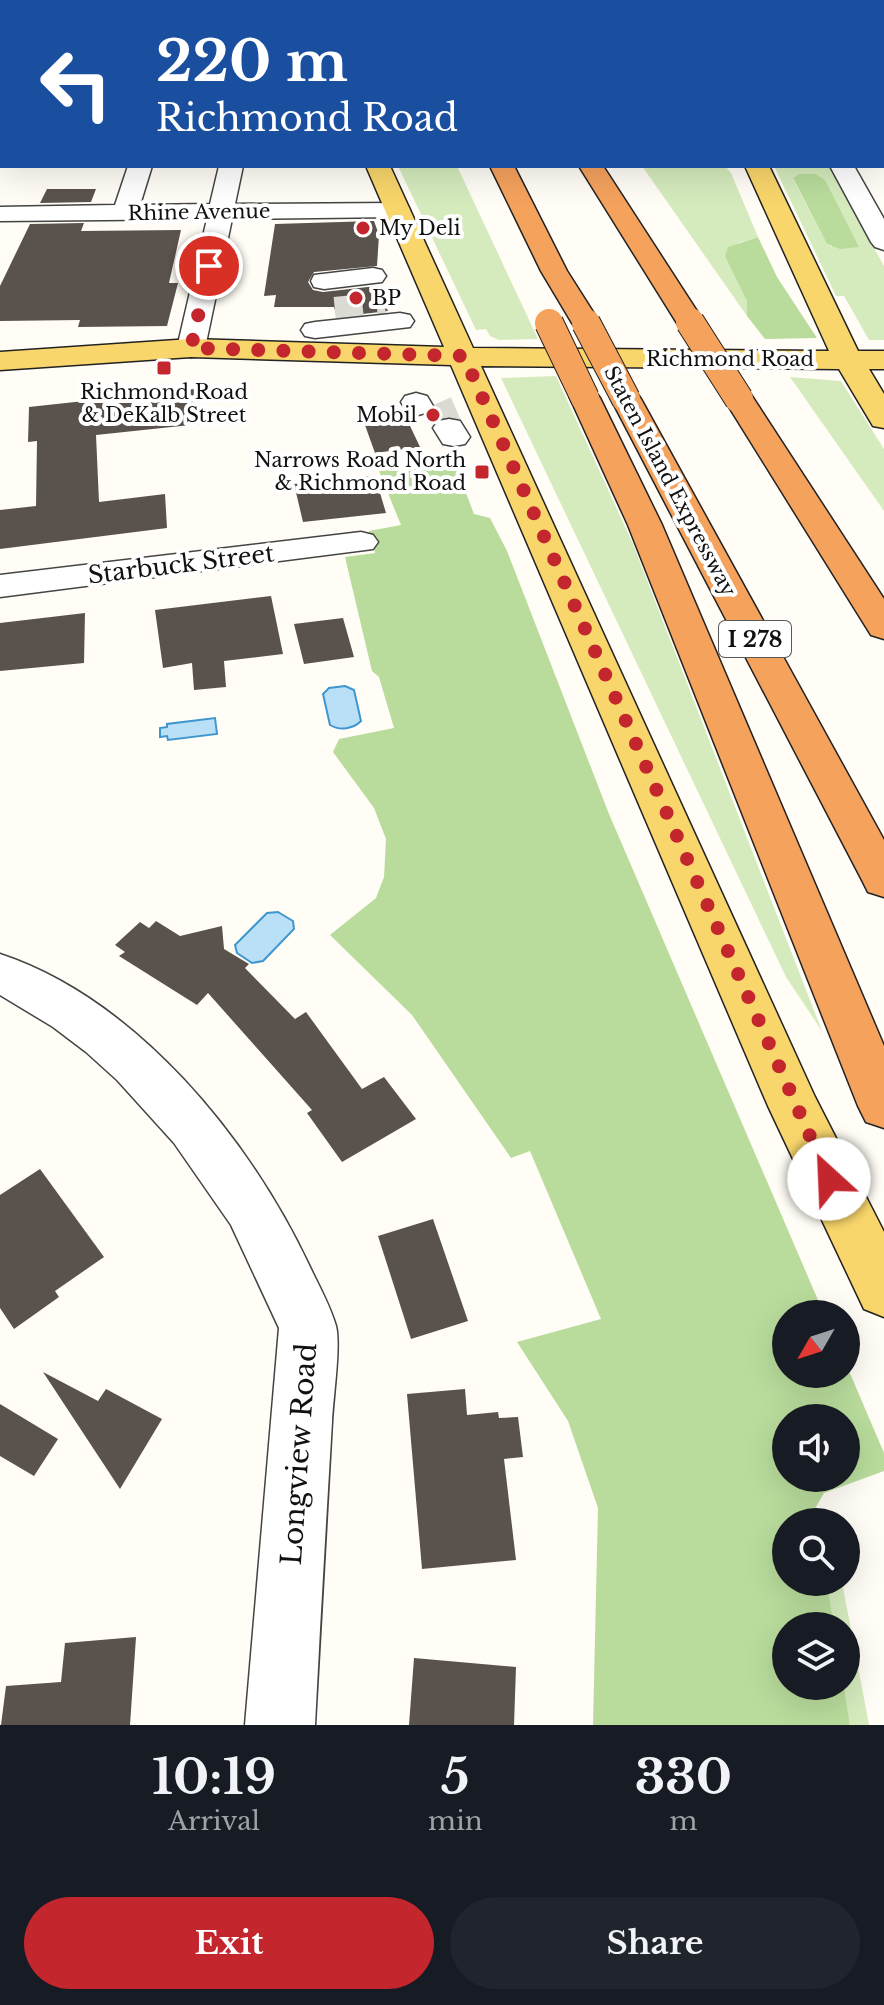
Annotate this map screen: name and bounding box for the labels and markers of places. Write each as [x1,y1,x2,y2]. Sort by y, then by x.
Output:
place label: My Deli [379,216,461,240]
marker: My Deli [354,219,372,237]
pin [175,232,243,300]
place label: BP [372,286,401,310]
marker: BP [347,289,365,307]
marker: Richmond Road & DeKalb Street [155,359,173,377]
place label: Richmond Road & DeKalb Street [80,380,248,427]
place label: Mobil [356,403,417,427]
marker: Mobil [424,406,442,424]
place label: Narrows Road North & Richmond Road [254,448,466,495]
marker: Narrows Road North & Richmond Road [473,463,491,481]

